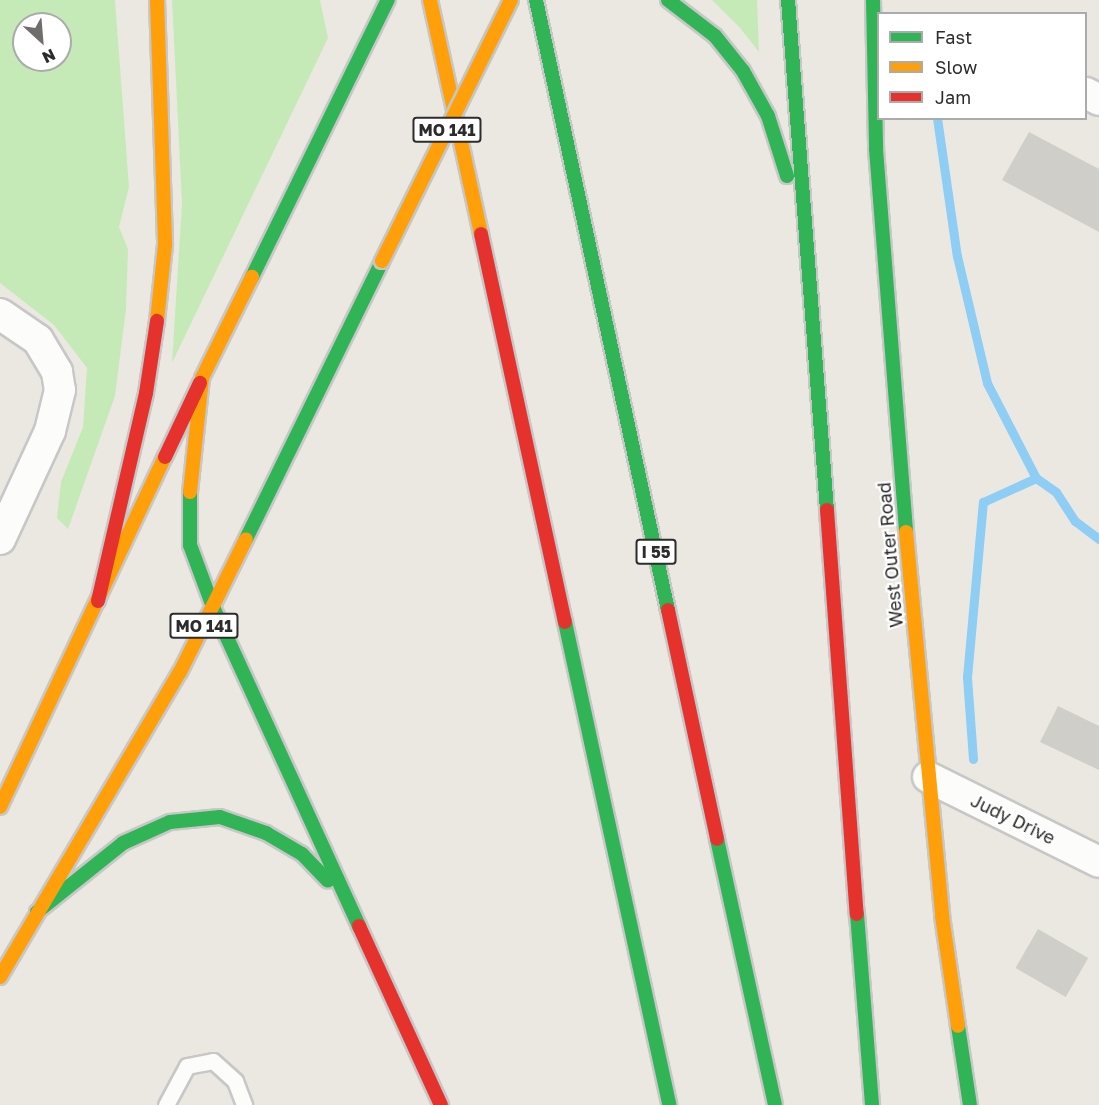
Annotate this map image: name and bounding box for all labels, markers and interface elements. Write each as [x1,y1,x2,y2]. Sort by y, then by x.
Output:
north arrow [12,12,72,72]
legend [877,12,1087,120]
text: Fast [935,26,972,48]
text: N [39,45,59,68]
text: Slow [935,56,977,78]
text: Jam [935,86,971,108]
road number: MO 141 [411,117,483,143]
street label: West Outer Road [873,481,907,629]
road number: I 55 [635,539,677,565]
road number: MO 141 [168,613,240,639]
street label: Judy Drive [967,789,1059,849]

